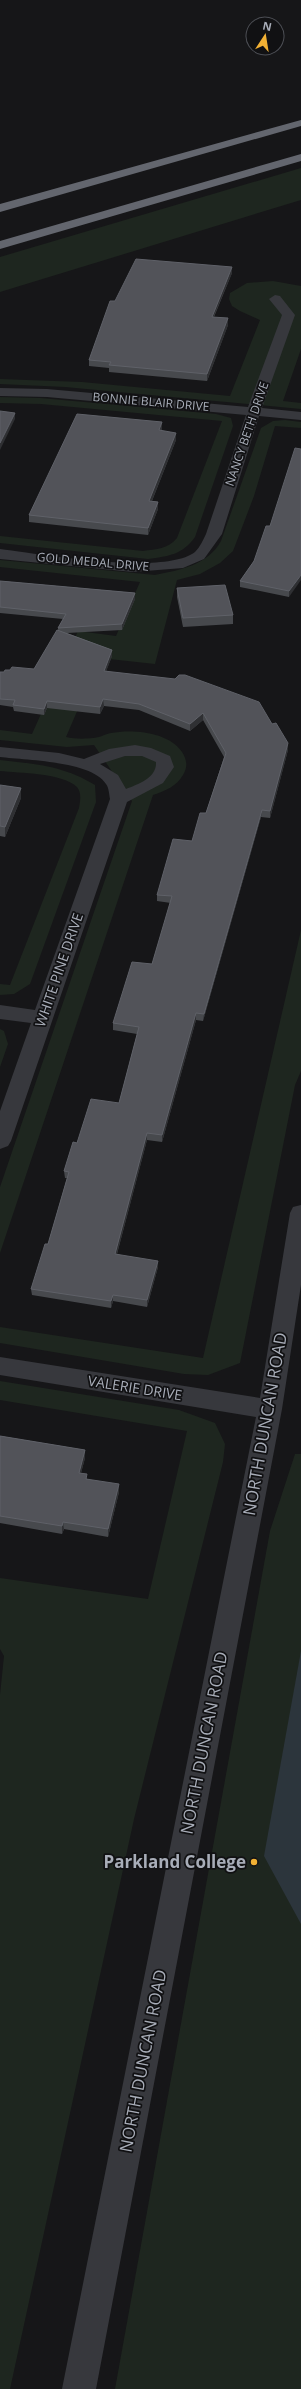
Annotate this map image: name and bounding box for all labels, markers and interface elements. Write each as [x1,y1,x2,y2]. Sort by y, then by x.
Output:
north arrow [245,16,285,56]
text: N [261,17,273,34]
street label: NANCY BETH DRIVE [221,379,272,488]
street label: BONNIE BLAIR DRIVE [92,388,210,415]
street label: GOLD MEDAL DRIVE [36,548,150,575]
street label: WHITE PINE DRIVE [30,910,87,1029]
street label: NORTH DUNCAN ROAD [237,1330,292,1517]
street label: VALERIE DRIVE [87,1371,184,1404]
street label: NORTH DUNCAN ROAD [174,1649,233,1836]
place label: Parkland College [104,1850,246,1873]
marker: Parkland College [249,1857,259,1867]
street label: NORTH DUNCAN ROAD [113,1967,172,2154]

